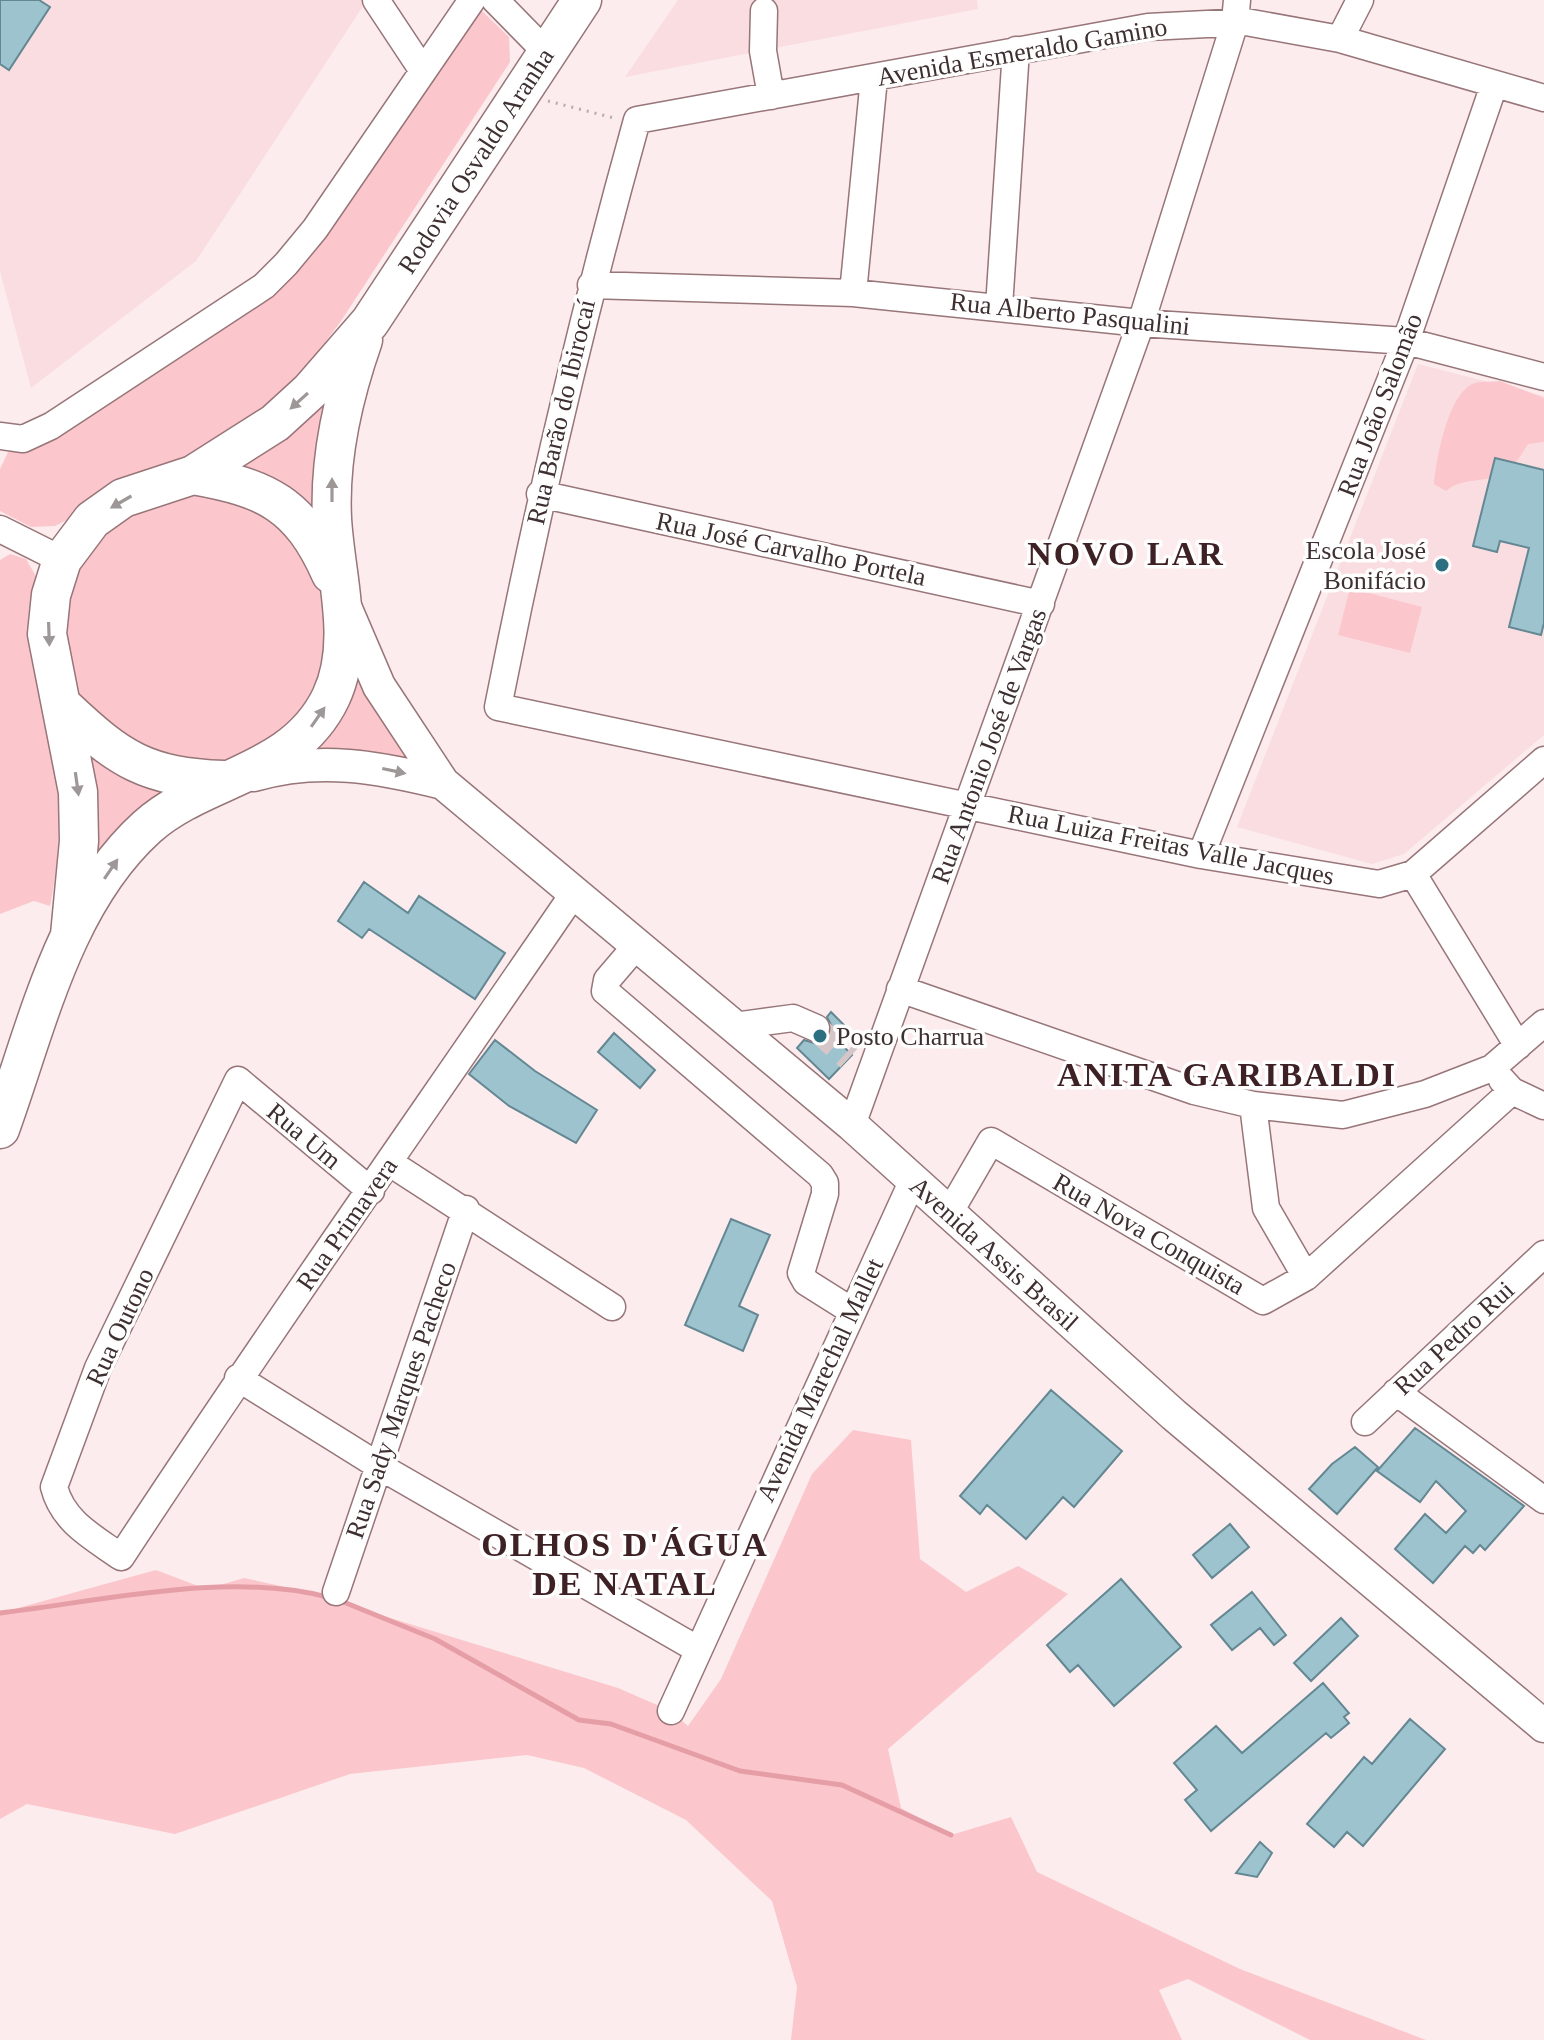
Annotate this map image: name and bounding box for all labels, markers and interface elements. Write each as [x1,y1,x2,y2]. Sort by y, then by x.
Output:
street label: Avenida Esmeraldo Gamino [875,12,1169,92]
street label: Rodovia Osvaldo Aranha [392,42,560,279]
street label: Rua Alberto Pasqualini [949,287,1191,341]
street label: Rua Barão do Ibirocaí [521,297,601,527]
street label: Rua João Salomão [1332,309,1428,501]
one-way arrow [289,392,309,410]
one-way arrow [326,477,338,502]
one-way arrow [110,495,132,509]
street label: Rua José Carvalho Portela [653,506,929,592]
district label: NOVO LAR [1027,535,1225,572]
place label: Escola José Bonifácio [1305,536,1426,595]
marker: Escola José Bonifácio [1433,556,1451,574]
street label: Rua Antonio José de Vargas [926,604,1052,888]
one-way arrow [42,622,55,647]
one-way arrow [310,707,325,728]
one-way arrow [382,766,407,778]
one-way arrow [70,772,83,797]
street label: Rua Luiza Freitas Valle Jacques [1005,799,1337,891]
one-way arrow [103,858,117,880]
place label: Posto Charrua [836,1022,985,1051]
marker: Posto Charrua [811,1027,829,1045]
district label: ANITA GARIBALDI [1057,1056,1397,1093]
street label: Rua Um [261,1097,347,1175]
street label: Rua Primavera [291,1152,404,1296]
street label: Rua Nova Conquista [1048,1167,1250,1301]
street label: Avenida Assis Brasil [904,1171,1084,1337]
street label: Avenida Marechal Mallet [751,1253,890,1506]
street label: Rua Sady Marques Pacheco [340,1258,462,1542]
street label: Rua Outono [80,1264,160,1390]
street label: Rua Pedro Rui [1388,1275,1520,1401]
district label: OLHOS D'ÁGUA DE NATAL [481,1526,769,1602]

